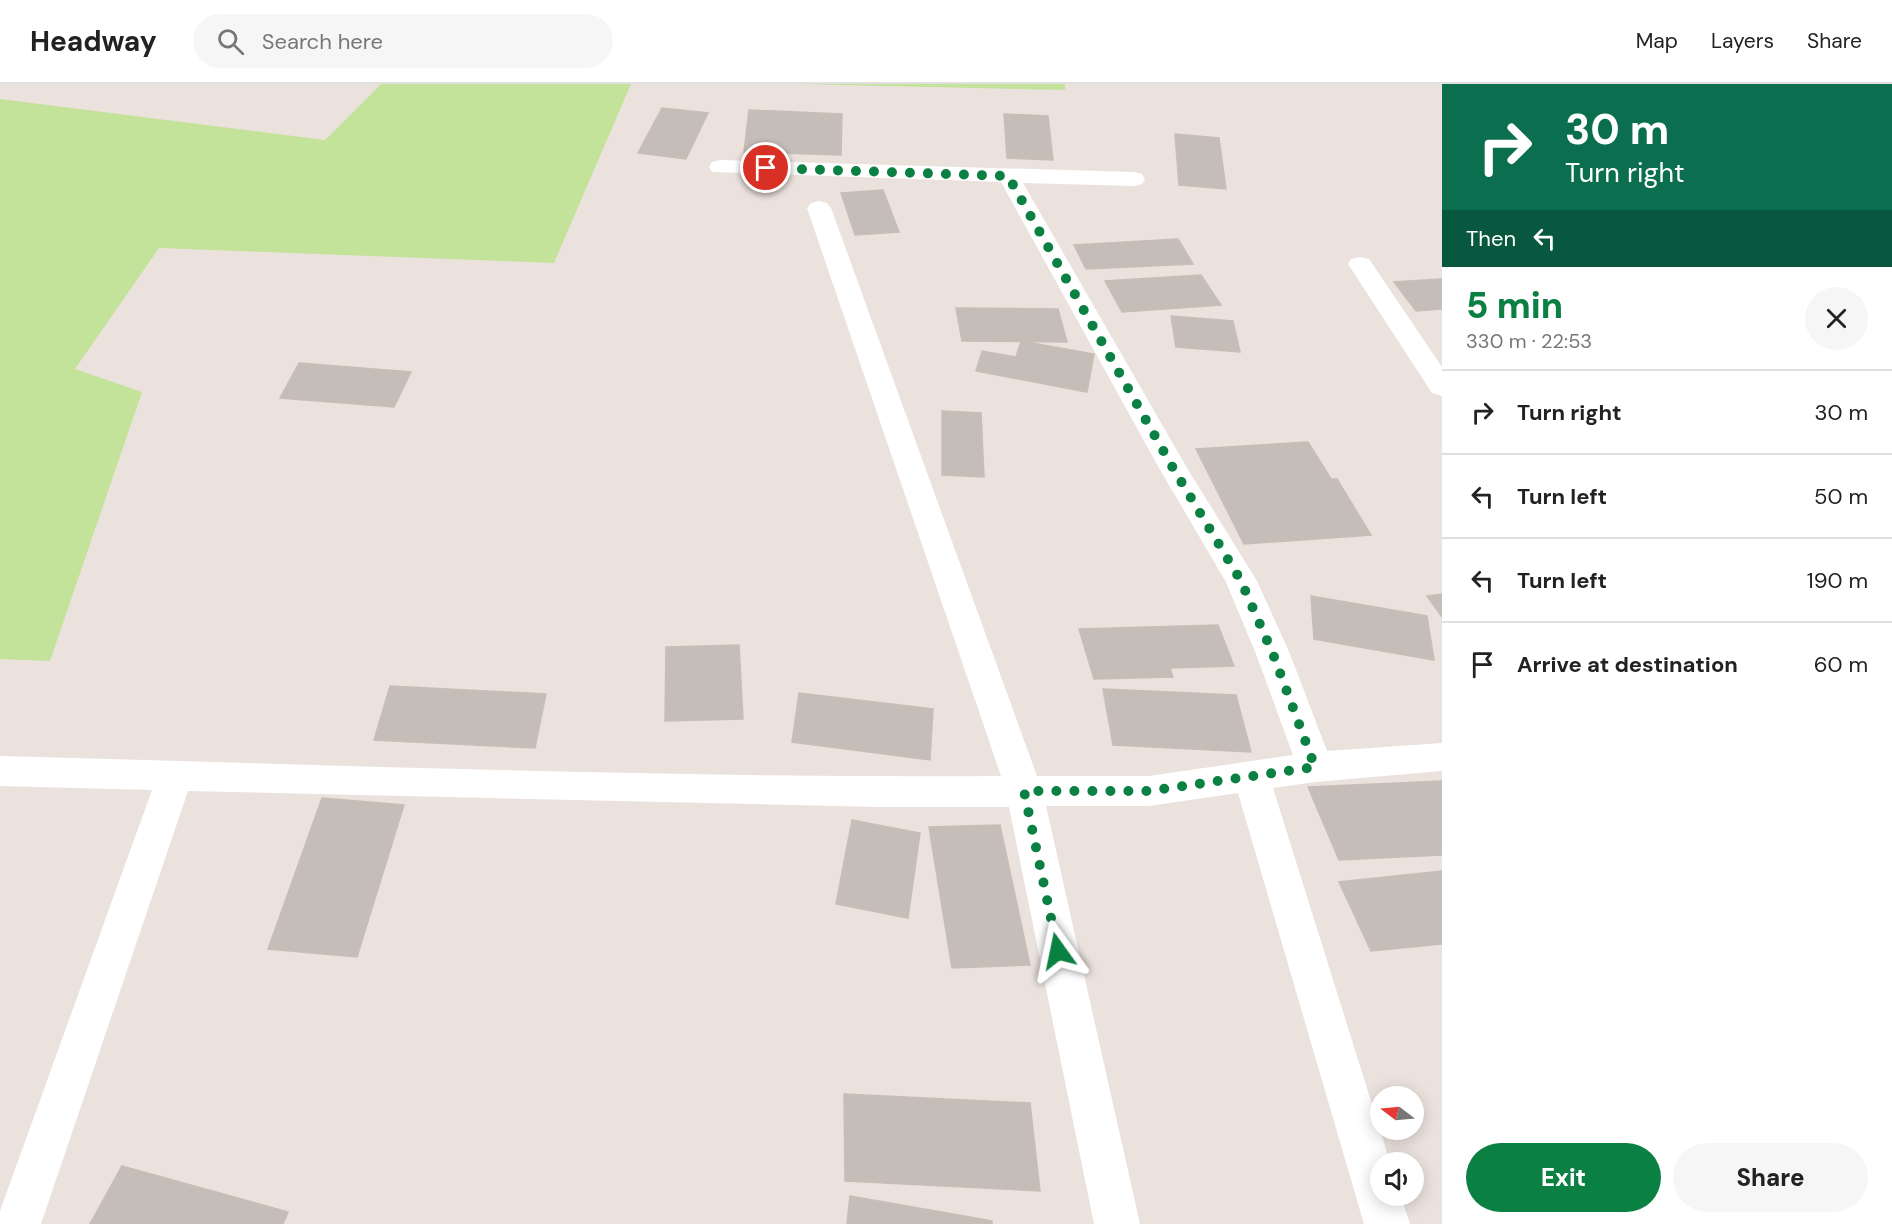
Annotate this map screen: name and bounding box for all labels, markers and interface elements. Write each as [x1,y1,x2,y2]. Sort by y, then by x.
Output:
search box [193,14,613,68]
text: Headway [30,23,157,60]
icon: search [214,25,247,58]
text: Search here [262,27,383,56]
text: Map [1636,27,1678,55]
text: Layers [1711,27,1774,55]
text: Share [1807,27,1862,55]
text: 30 m [1565,102,1669,157]
icon: right [1466,108,1544,186]
pin [740,142,791,193]
icon: arrive [749,151,782,184]
text: Turn right [1565,155,1685,190]
icon: left [1528,222,1561,255]
text: Then [1466,224,1516,253]
text: 5 min [1466,282,1563,329]
button: close [1805,287,1868,350]
text: 330 m · 22:53 [1466,328,1592,354]
icon: right [1466,396,1499,429]
text: Turn right [1517,398,1622,427]
text: 30 m [1814,398,1868,427]
icon: left [1466,480,1499,513]
text: Turn left [1517,482,1607,511]
text: 50 m [1814,482,1868,511]
icon: left [1466,564,1499,597]
text: Turn left [1517,566,1607,595]
text: 190 m [1807,566,1868,595]
icon: arrive [1466,648,1499,681]
text: Arrive at destination [1517,650,1738,679]
text: 60 m [1814,650,1868,679]
position arrow [1026,919,1090,983]
north arrow [1370,1086,1424,1140]
map controls [1370,1086,1424,1206]
button: Exit [1466,1143,1661,1212]
button: Share [1673,1143,1868,1212]
button: sound [1370,1152,1424,1206]

